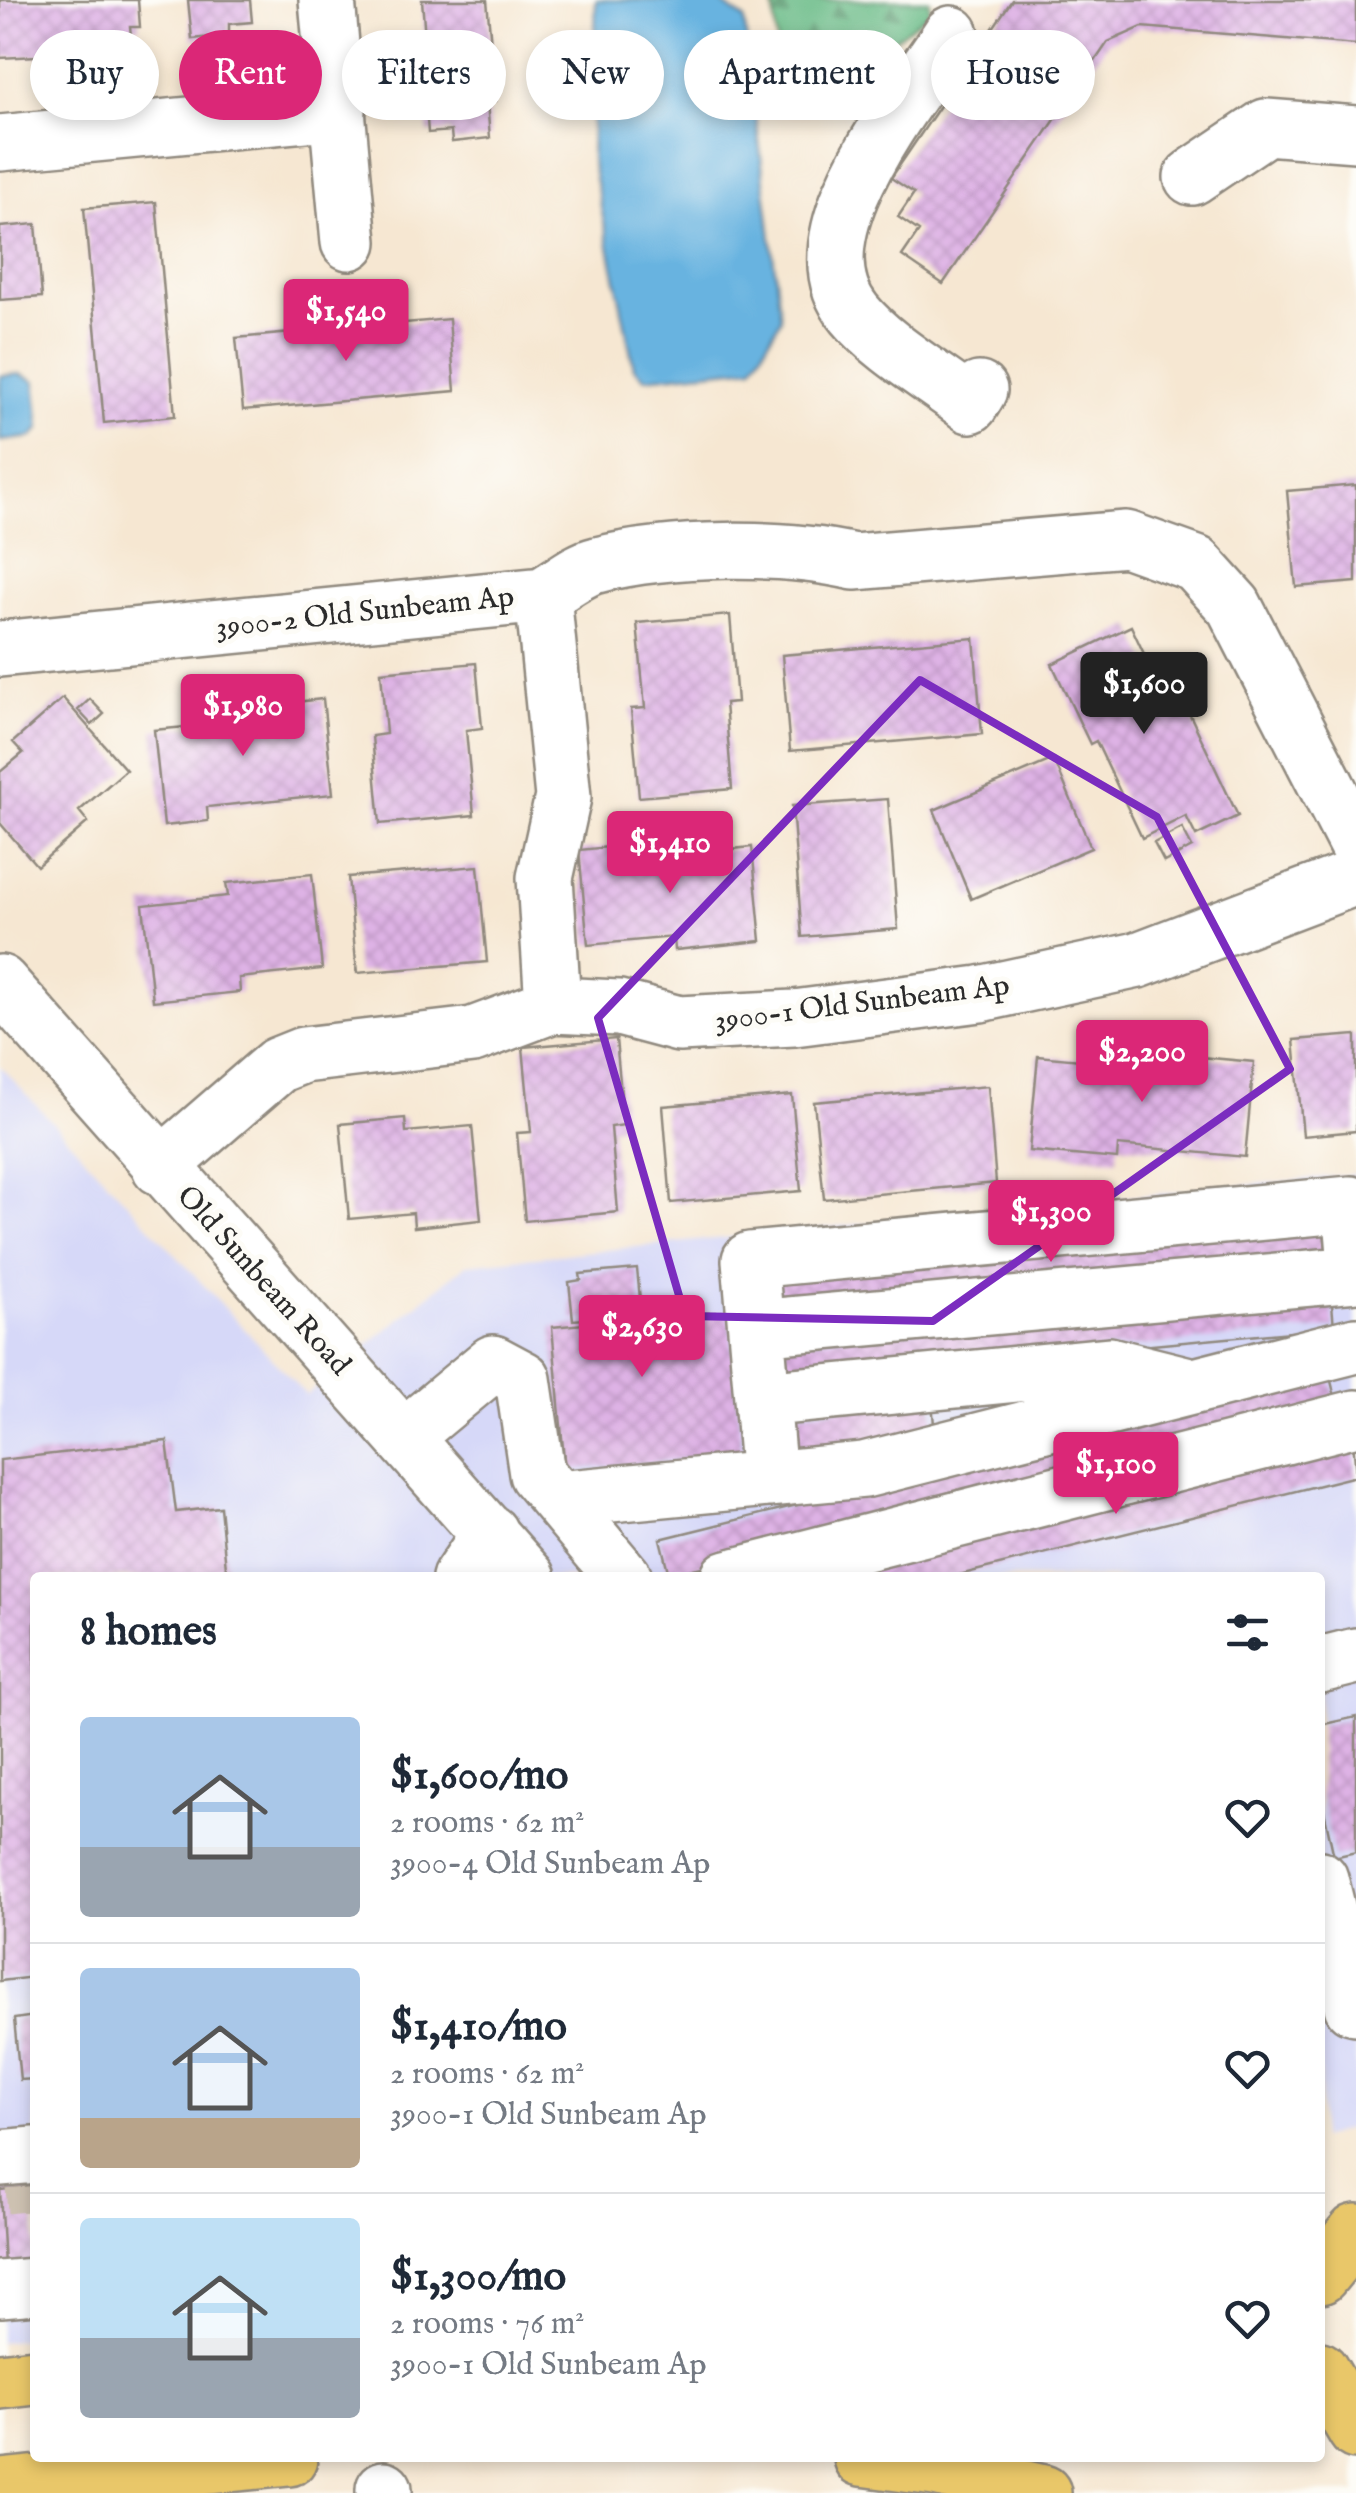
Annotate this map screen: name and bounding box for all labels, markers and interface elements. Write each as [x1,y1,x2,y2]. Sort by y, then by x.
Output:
chip: Buy [30,30,159,120]
chip: Rent [179,30,322,120]
chip: Filters [342,30,506,120]
chip: New [526,30,664,120]
chip: Apartment [684,30,911,120]
chip: House [931,30,1095,120]
pin: $1,540 [265,279,427,364]
text: $1,540 [305,291,387,332]
street label: 3900-2 Old Sunbeam Ap [214,578,516,648]
pin: $1,600 [1063,652,1225,737]
text: $1,600 [1102,664,1186,705]
pin: $1,980 [162,674,324,759]
text: $1,980 [203,686,283,727]
pin: $1,410 [589,811,751,896]
text: $1,410 [629,823,711,864]
street label: 3900-1 Old Sunbeam Ap [712,967,1012,1041]
pin: $2,200 [1061,1020,1223,1105]
text: $2,200 [1098,1032,1186,1073]
street label: Old Sunbeam Road [168,1178,359,1385]
pin: $1,300 [970,1180,1132,1265]
text: $1,300 [1010,1192,1092,1233]
pin: $2,630 [561,1295,723,1380]
text: $2,630 [601,1307,683,1348]
pin: $1,100 [1035,1432,1197,1517]
text: $1,100 [1075,1444,1157,1485]
icon: filters [1220,1605,1275,1660]
text: 8 homes [80,1606,217,1659]
text: $1,600/mo [390,1750,568,1803]
icon: home [160,1757,280,1877]
icon: heart [1220,1790,1275,1845]
text: 2 rooms · 62 m² [390,1803,584,1844]
text: 3900-4 Old Sunbeam Ap [390,1844,710,1885]
text: $1,410/mo [390,2001,567,2054]
icon: home [160,2008,280,2128]
icon: heart [1220,2041,1275,2096]
text: 2 rooms · 62 m² [390,2054,584,2095]
text: 3900-1 Old Sunbeam Ap [390,2095,707,2136]
text: $1,300/mo [390,2251,566,2304]
icon: home [160,2258,280,2378]
icon: heart [1220,2291,1275,2346]
text: 2 rooms · 76 m² [390,2304,584,2345]
text: 3900-1 Old Sunbeam Ap [390,2345,707,2386]

